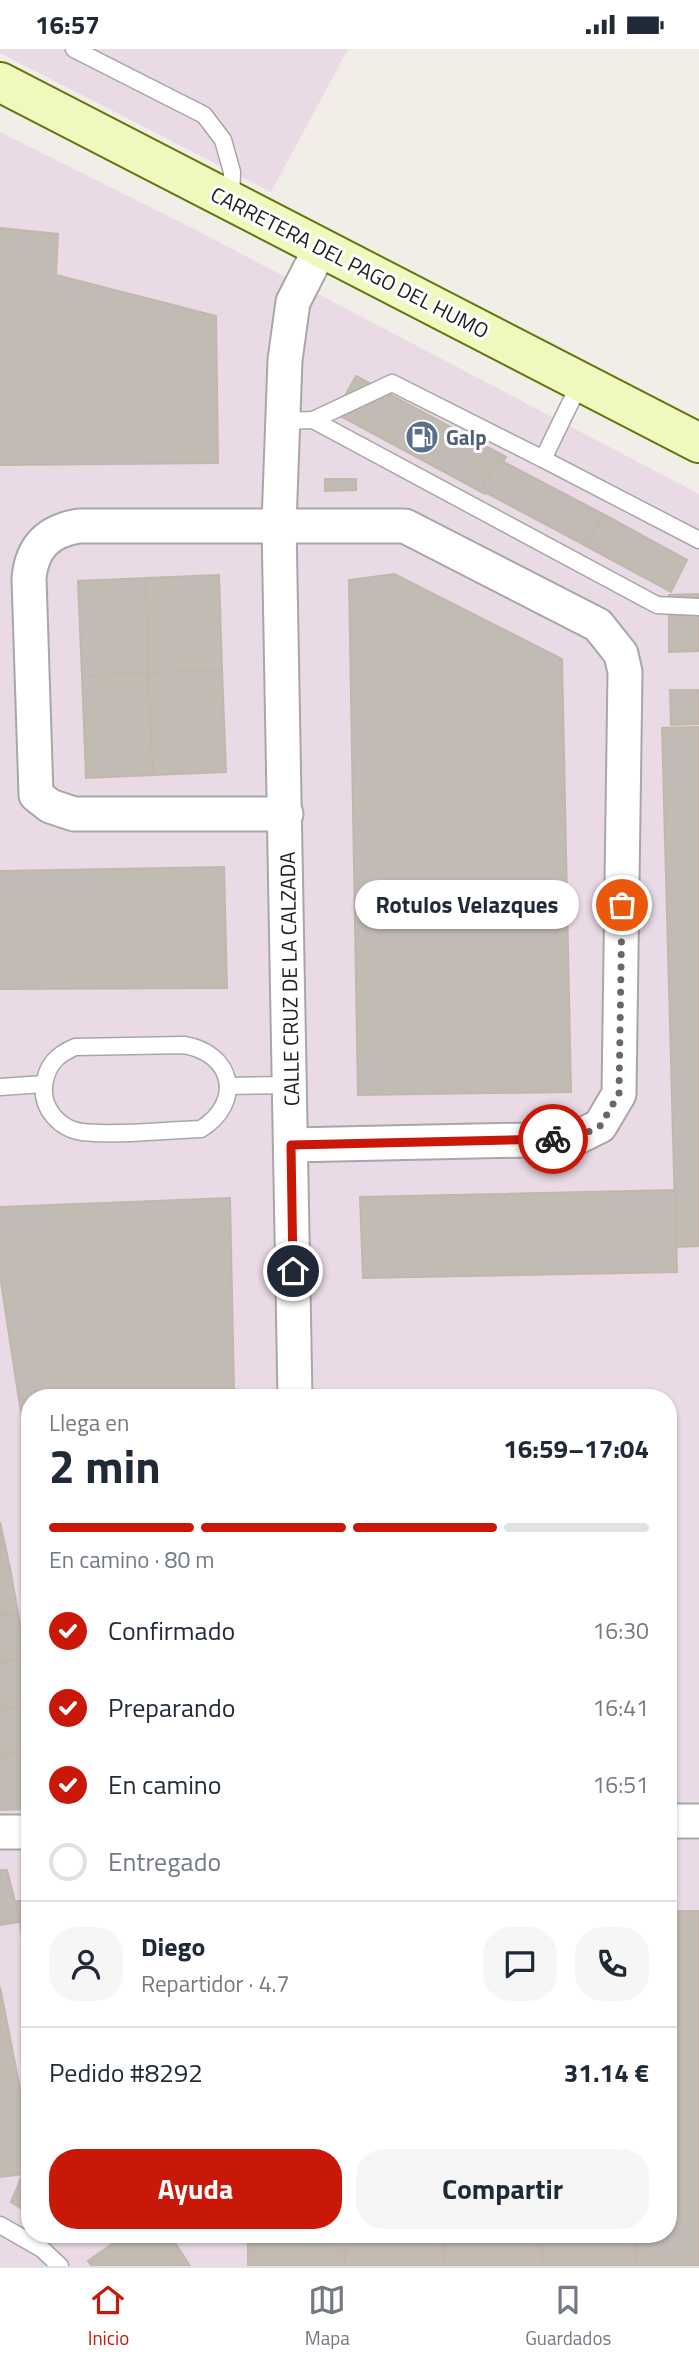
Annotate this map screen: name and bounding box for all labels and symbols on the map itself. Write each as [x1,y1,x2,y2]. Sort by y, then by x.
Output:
street label: CARRETERA DEL PAGO DEL HUMO [205,178,495,346]
fuel station icon: Galp [403,418,441,456]
place label: Galp [446,421,487,453]
street label: CALLE CRUZ DE LA CALZADA [271,851,307,1107]
pin [592,875,652,935]
callout: Rotulos Velazques [356,881,580,929]
courier [518,1104,588,1174]
pin [263,1241,323,1301]

